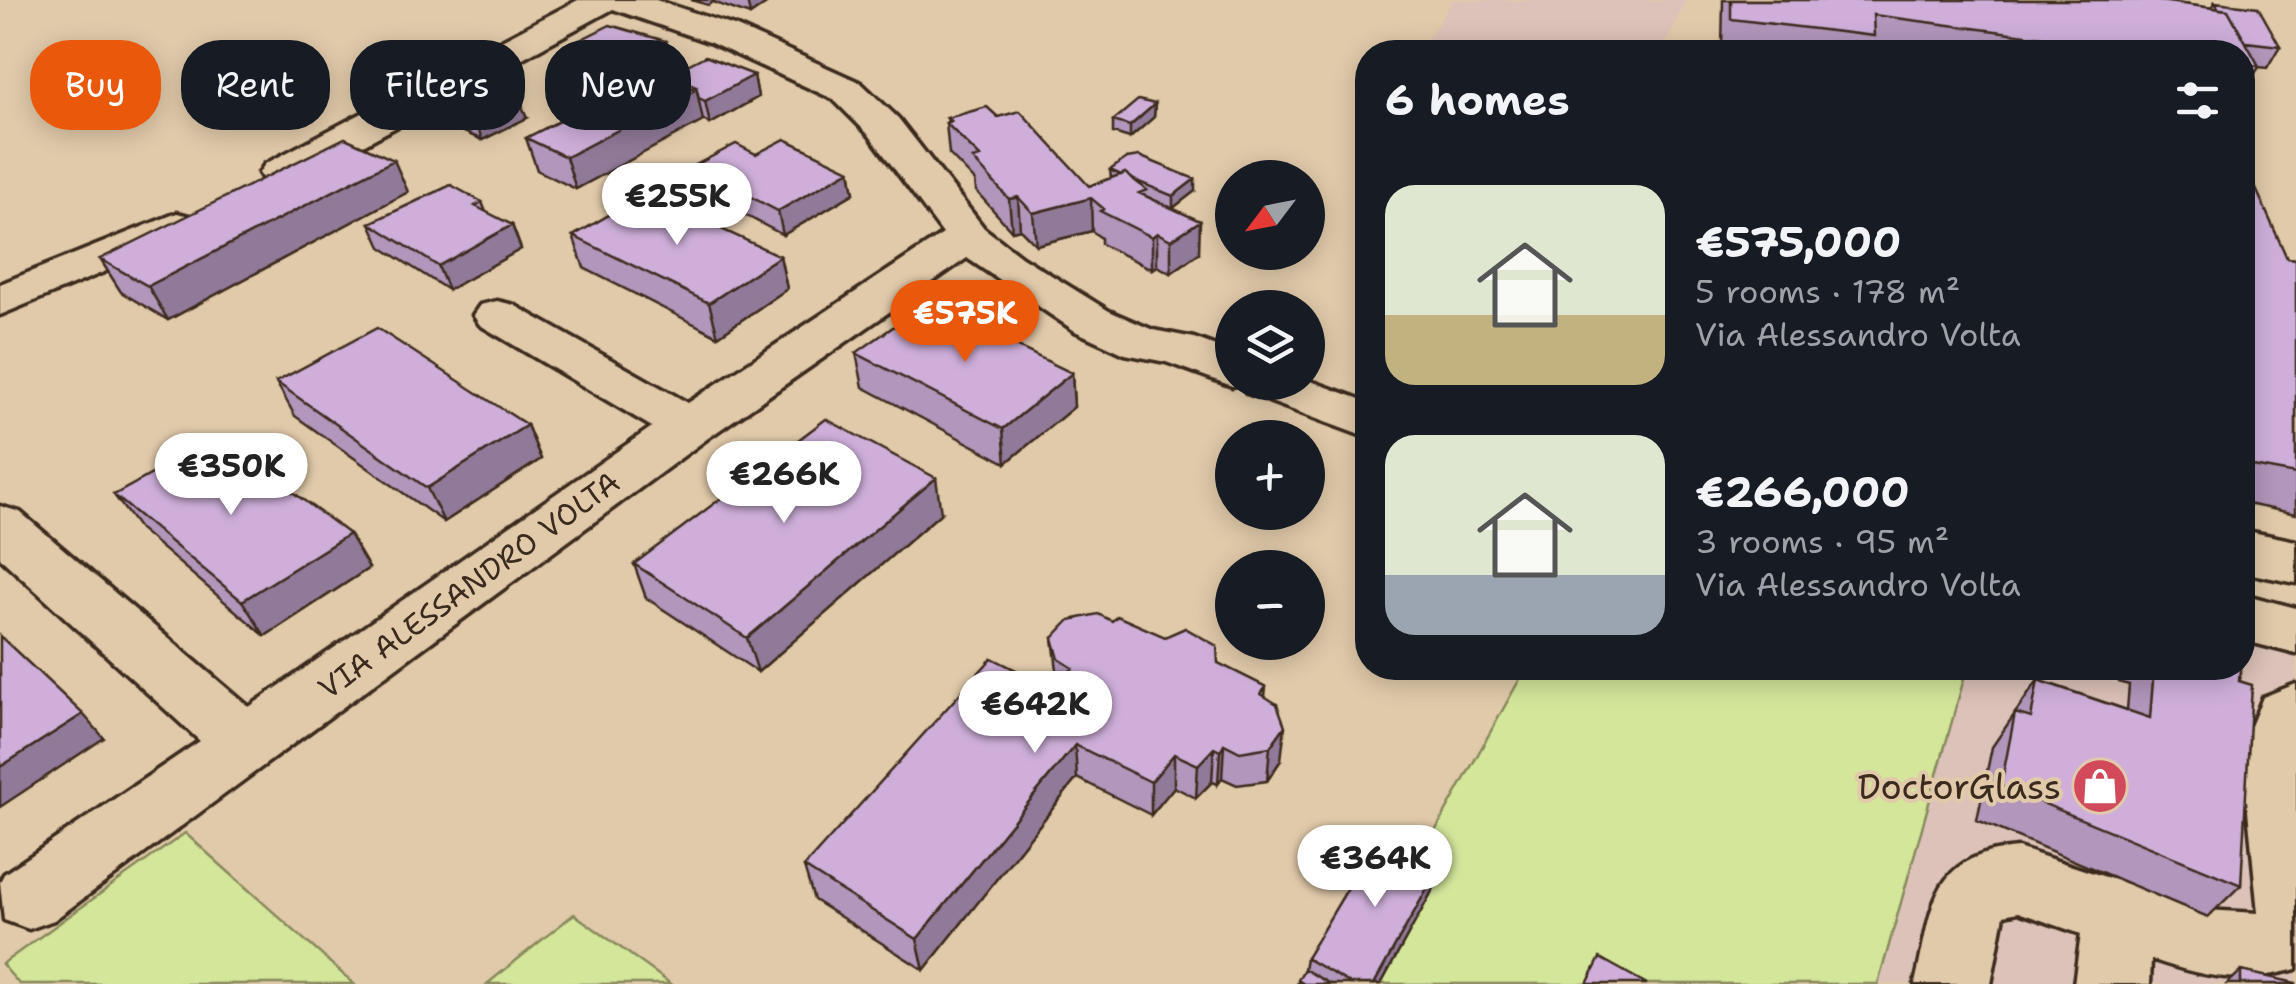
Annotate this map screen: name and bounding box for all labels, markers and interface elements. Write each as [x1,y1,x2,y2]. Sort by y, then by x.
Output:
chip: Buy [30,40,161,130]
chip: Rent [181,40,330,130]
chip: Filters [350,40,525,130]
chip: New [545,40,691,130]
text: 6 homes [1385,72,1570,128]
icon: filters [2170,73,2225,128]
north arrow [1215,160,1325,270]
map controls [1215,160,1325,660]
pin: €255K [607,163,747,248]
text: €255K [624,174,730,217]
text: €575,000 [1695,214,1901,270]
icon: home [1465,225,1585,345]
text: 5 rooms · 178 m² [1695,270,1960,313]
pin: €575K [895,280,1035,365]
button: layers [1215,290,1325,400]
text: €575K [912,291,1018,334]
text: Via Alessandro Volta [1695,313,2021,356]
button: + [1215,420,1325,530]
pin: €350K [161,433,301,518]
pin: €266K [714,441,854,526]
text: €350K [177,444,285,487]
text: €266K [728,452,840,495]
street label: VIA ALESSANDRO VOLTA [310,462,628,708]
text: €266,000 [1695,464,1910,520]
icon: home [1465,475,1585,595]
text: 3 rooms · 95 m² [1695,520,1949,563]
button: − [1215,550,1325,660]
text: Via Alessandro Volta [1695,563,2021,606]
pin: €642K [965,671,1105,756]
text: €642K [980,682,1090,725]
shop icon: DoctorGlass [2070,756,2130,816]
place label: DoctorGlass [1858,763,2061,810]
pin: €364K [1305,825,1445,910]
text: €364K [1319,836,1431,879]

